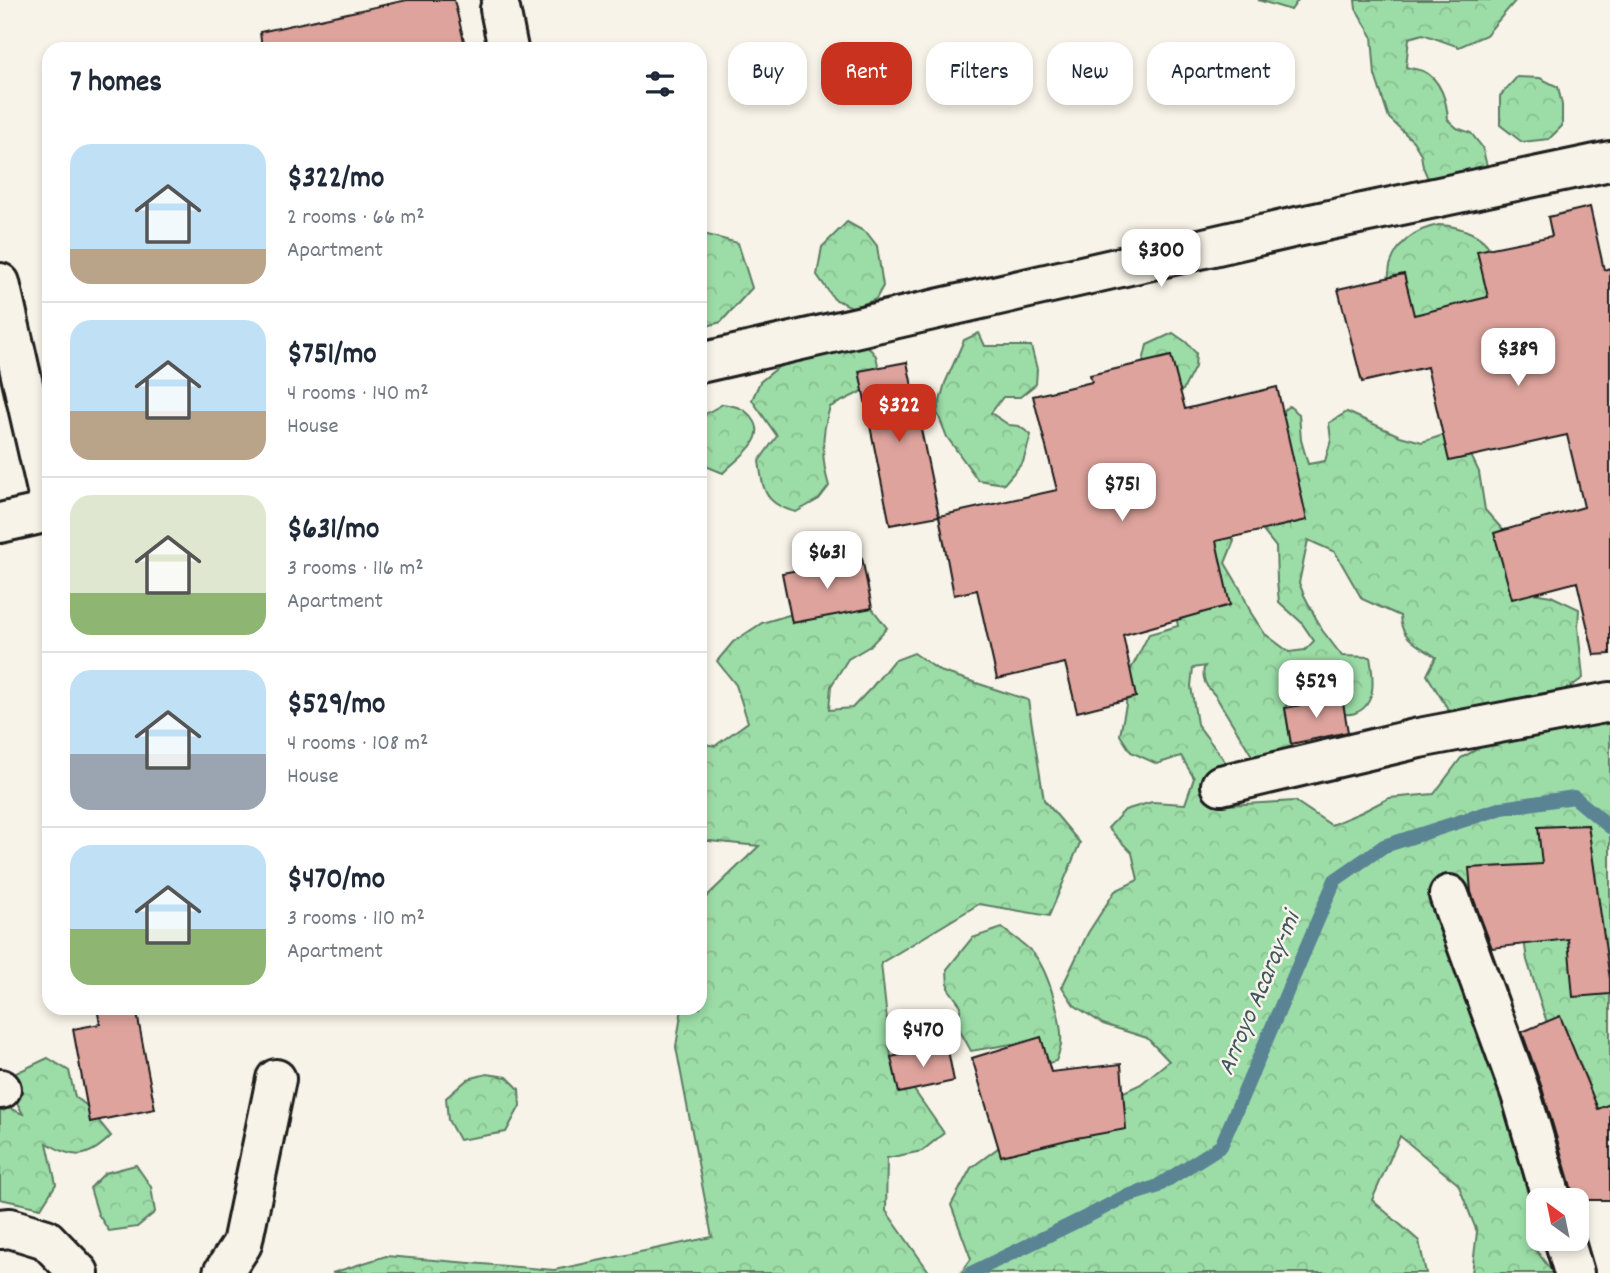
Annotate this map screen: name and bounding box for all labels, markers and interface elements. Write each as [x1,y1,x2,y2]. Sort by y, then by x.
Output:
chip: Buy [728,42,807,105]
chip: Rent [821,42,912,105]
chip: Filters [926,42,1033,105]
chip: New [1047,42,1133,105]
chip: Apartment [1147,42,1295,105]
text: 7 homes [70,63,162,106]
icon: filters [641,65,679,103]
text: $322/mo [287,159,384,202]
icon: home [126,172,210,256]
text: 2 rooms · 66 m² [287,202,425,235]
pin: $300 [1120,230,1202,289]
text: Apartment [287,235,383,268]
text: $300 [1138,235,1184,268]
pin: $389 [1477,328,1559,388]
text: $389 [1497,334,1539,367]
text: $751/mo [287,335,377,378]
icon: home [126,348,210,432]
text: 4 rooms · 140 m² [287,378,429,411]
pin: $322 [858,384,940,444]
text: $322 [878,390,920,423]
text: House [287,411,339,444]
pin: $751 [1081,463,1163,523]
text: $751 [1104,469,1140,502]
text: $631/mo [287,510,379,553]
icon: home [126,523,210,607]
pin: $631 [786,532,868,591]
text: $631 [808,537,846,570]
text: 3 rooms · 116 m² [287,553,424,586]
text: Apartment [287,586,383,619]
pin: $529 [1275,660,1357,720]
text: $529 [1295,666,1337,699]
text: $529/mo [287,685,385,728]
icon: home [126,698,210,782]
text: 4 rooms · 108 m² [287,728,428,761]
text: House [287,761,339,794]
text: $470/mo [287,860,385,903]
icon: home [126,873,210,957]
text: 3 rooms · 110 m² [287,903,425,936]
water label: Arroyo Acaray-mi [1209,903,1313,1081]
text: Apartment [287,936,383,969]
pin: $470 [882,1010,964,1069]
text: $470 [902,1015,944,1048]
north arrow [1526,1188,1589,1251]
map controls [1526,1188,1589,1251]

